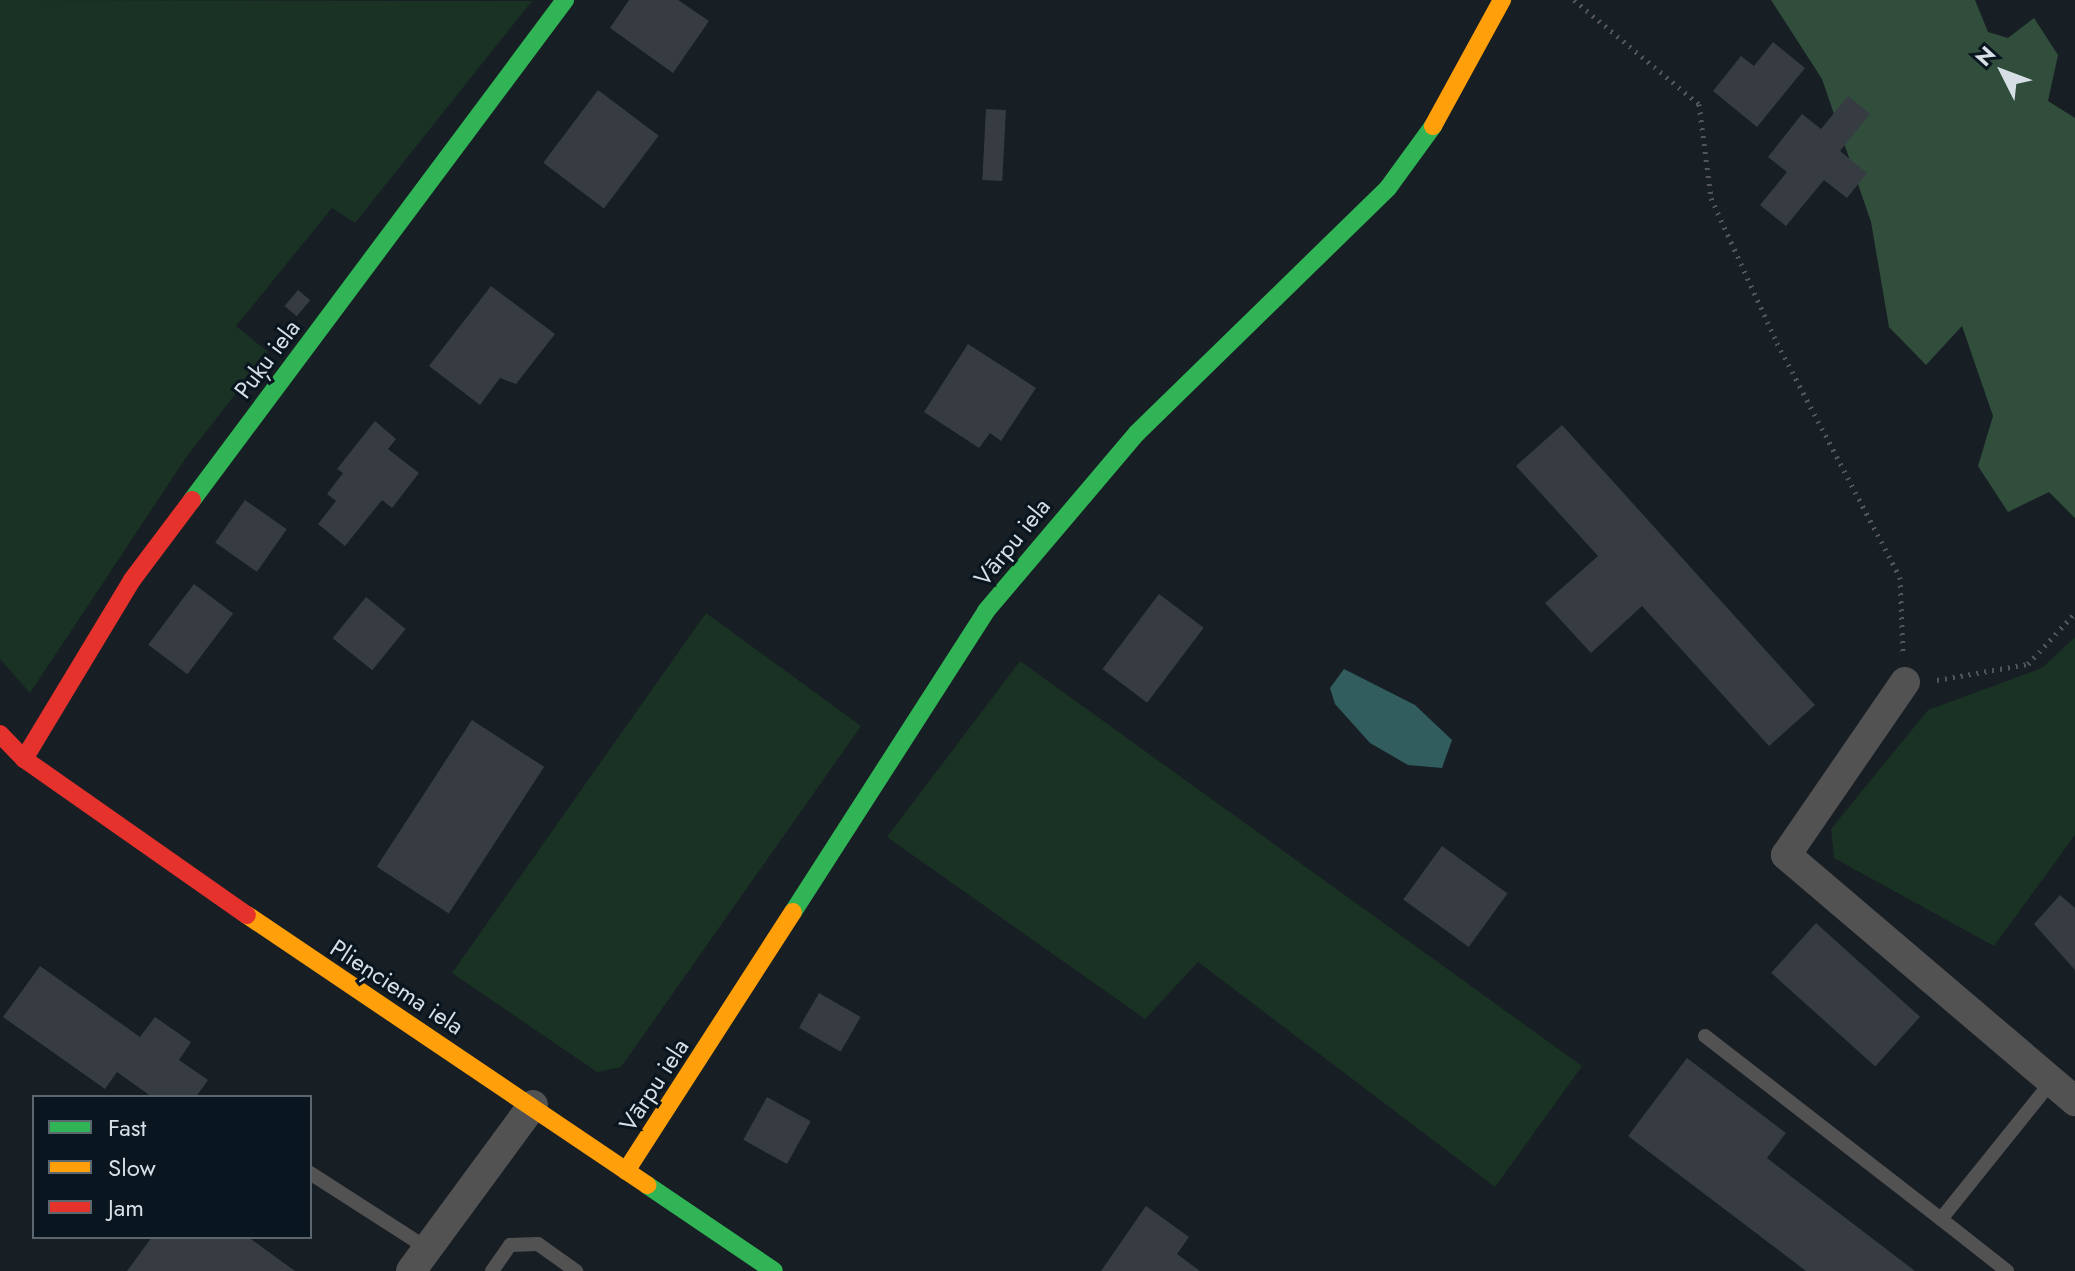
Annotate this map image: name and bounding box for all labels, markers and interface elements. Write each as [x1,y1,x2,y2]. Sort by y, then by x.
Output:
north arrow [1963,32,2043,112]
text: N [1967,39,2003,73]
street label: Puķu iela [228,314,306,404]
street label: Vārpu iela [968,492,1056,592]
street label: Plieņciema iela [325,933,469,1041]
street label: Vārpu iela [613,1033,695,1137]
legend [32,1095,312,1239]
text: Fast [108,1110,146,1145]
text: Slow [108,1150,156,1185]
text: Jam [108,1190,144,1225]

